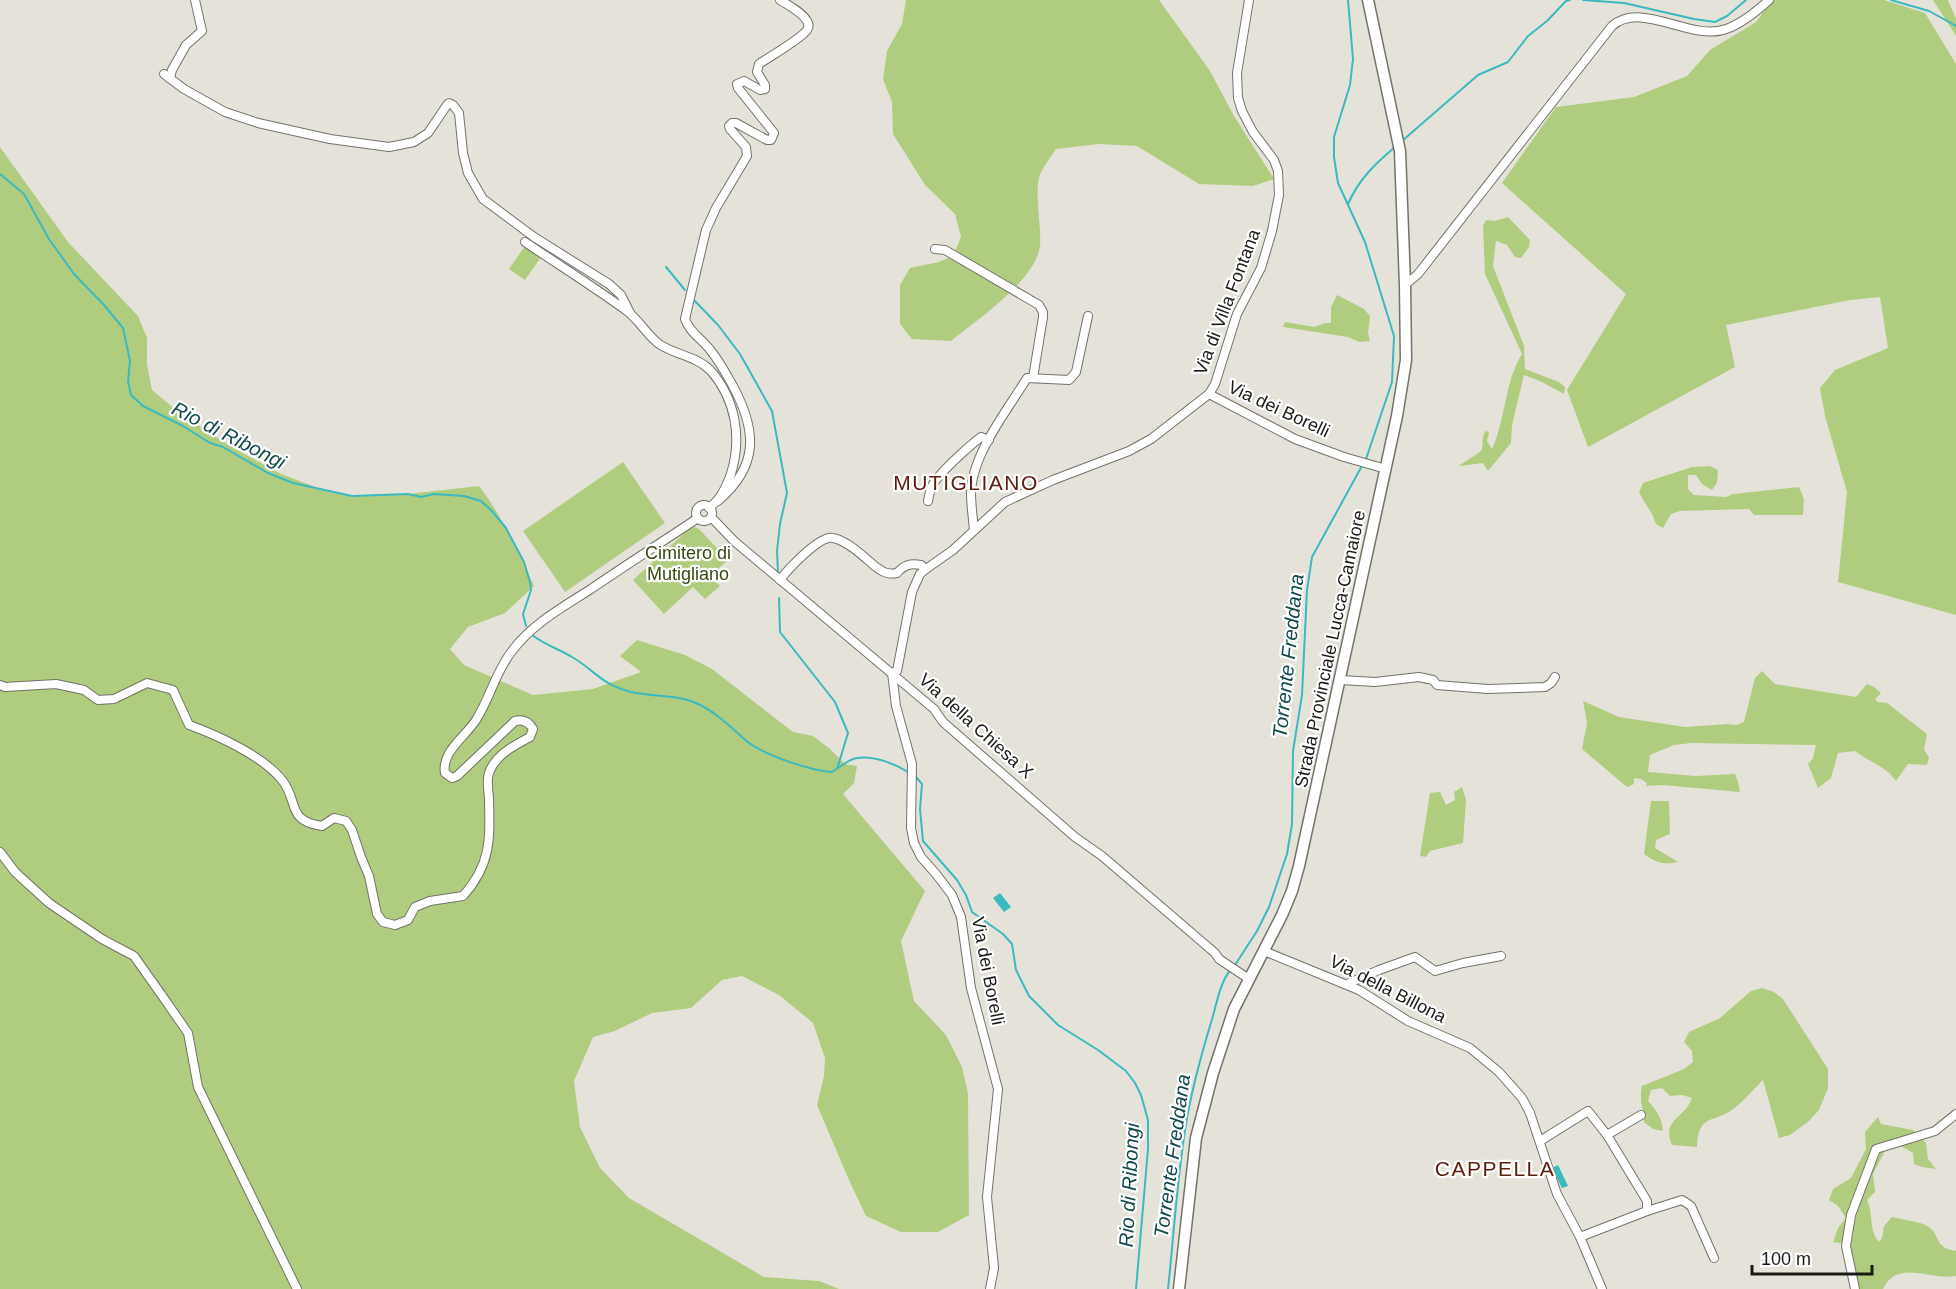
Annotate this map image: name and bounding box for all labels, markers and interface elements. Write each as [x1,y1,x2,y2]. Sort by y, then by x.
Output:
street label: Via di Villa Fontana [1190,225,1264,378]
street label: Via dei Borelli [1225,377,1333,441]
water label: Rio di Ribongi [169,397,290,473]
district label: MUTIGLIANO [893,471,1039,494]
street label: Strada Provinciale Lucca-Camaiore [1291,508,1369,790]
park label: Cimitero di Mutigliano [645,543,731,584]
water label: Torrente Freddana [1268,573,1308,739]
street label: Via della Chiesa X [915,669,1037,783]
street label: Via dei Borelli [968,915,1008,1027]
street label: Via della Billona [1327,951,1450,1027]
water label: Torrente Freddana [1150,1073,1194,1239]
water label: Rio di Ribongi [1115,1122,1143,1248]
district label: CAPPELLA [1435,1157,1555,1180]
scale bar [1752,1238,1872,1276]
text: 100 m [1761,1249,1811,1269]

